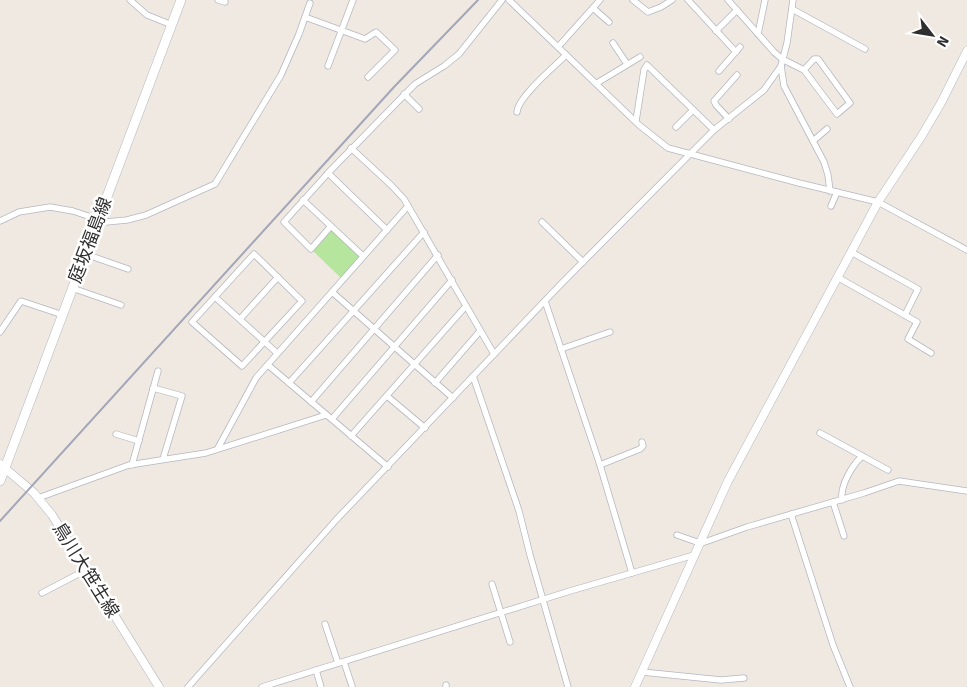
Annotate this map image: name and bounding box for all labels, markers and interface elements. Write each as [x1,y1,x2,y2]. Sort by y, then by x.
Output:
north arrow [907,10,957,60]
text: N [933,33,953,50]
street label: 庭坂福島線 [64,194,116,286]
street label: 鳥川大笹生線 [48,518,124,622]

